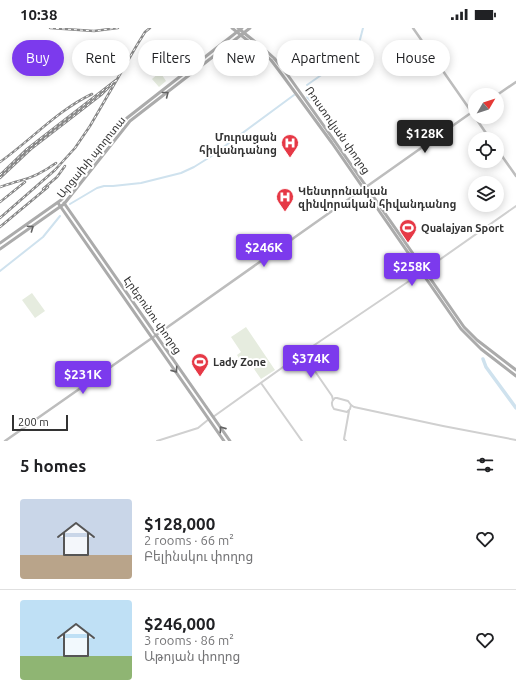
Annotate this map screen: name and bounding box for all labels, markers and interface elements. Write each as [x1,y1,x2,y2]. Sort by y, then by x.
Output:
text: 10:38 [20,6,58,23]
chip: Buy [12,40,64,76]
chip: Rent [72,40,130,76]
chip: Filters [138,40,205,76]
chip: New [213,40,269,76]
chip: Apartment [277,40,374,76]
chip: House [382,40,450,76]
street label: Ռոստովյան փողոց [302,84,373,177]
north arrow [468,88,504,124]
map controls [468,88,504,212]
one-way arrow [161,91,168,98]
street label: Արցախի պողոտա [54,114,128,201]
pin: $128K [397,120,453,154]
text: $128K [406,126,444,140]
place label: Մուրացան հիվանդանոց [199,131,277,157]
button: locate [468,132,504,168]
hospital icon: Մուրացան հիվանդանոց [280,133,300,158]
button: layers [468,176,504,212]
place label: Կենտրոնական զինվորական հիվանդանոց [298,185,457,211]
hospital icon: Կենտրոնական զինվորական հիվանդանոց [275,187,295,212]
sports icon: Qualajyan Sport [398,218,418,243]
place label: Qualajyan Sport [421,222,504,234]
one-way arrow [26,226,33,233]
pin: $246K [236,234,292,268]
text: $246K [245,240,283,254]
pin: $258K [384,253,440,287]
text: $258K [393,259,431,273]
street label: Էրեբունու փողոց [121,274,184,357]
pin: $374K [283,345,339,379]
text: $374K [292,351,330,365]
sports icon: Lady Zone [190,352,210,377]
place label: Lady Zone [213,356,266,368]
pin: $231K [55,361,111,395]
one-way arrow [170,366,178,373]
text: $231K [64,367,102,381]
scale bar [12,413,68,432]
text: 200 m [18,416,49,428]
one-way arrow [219,426,227,433]
icon: filters [474,454,496,476]
text: 5 homes [20,456,86,475]
text: $128,000 [144,514,215,533]
icon: home [52,515,100,563]
icon: heart [474,528,496,550]
text: 2 rooms · 66 m² [144,533,234,547]
text: Բելինսկու փողոց [144,549,253,563]
text: $246,000 [144,614,215,633]
icon: home [52,616,100,664]
icon: heart [474,629,496,651]
text: 3 rooms · 86 m² [144,633,234,647]
text: Աթոյան փողոց [144,649,240,663]

